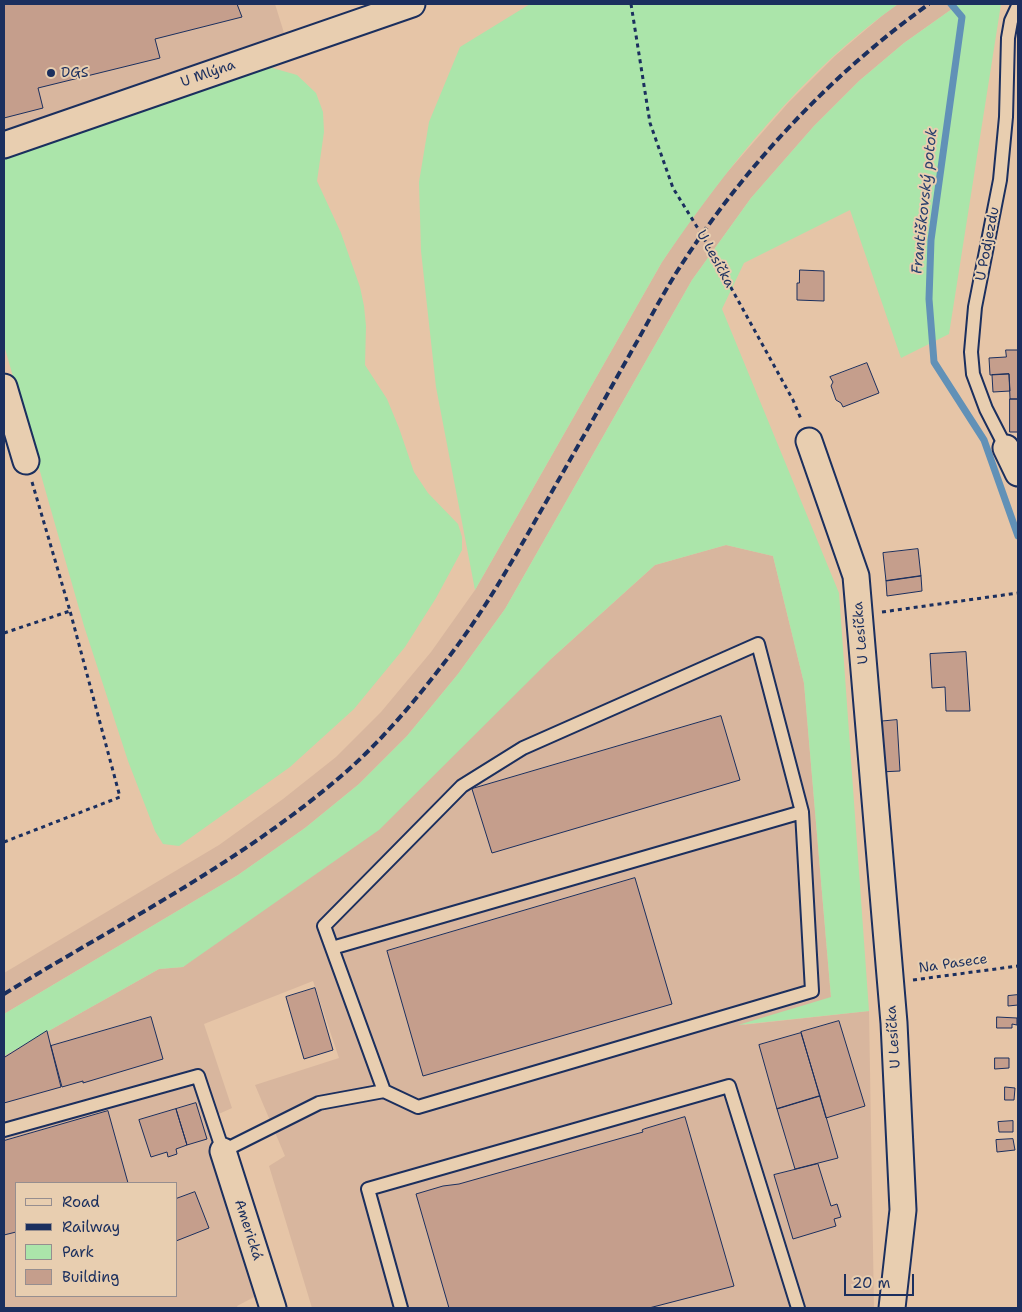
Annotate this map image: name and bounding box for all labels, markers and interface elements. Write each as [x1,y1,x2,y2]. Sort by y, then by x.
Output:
street label: U Mlýna [179,57,237,91]
place label: DGS [61,65,89,81]
marker: DGS [45,67,57,79]
water label: Františkovský potok [908,127,942,275]
street label: U Podjezdu [973,205,1003,283]
street label: U Lesíčka [692,227,738,291]
street label: U Lesíčka [850,601,872,665]
street label: Na Pasece [918,951,988,977]
street label: U Lesíčka [883,1005,905,1069]
legend [15,1182,178,1297]
text: Road [62,1192,100,1212]
street label: Americká [230,1198,266,1262]
text: Railway [62,1217,120,1237]
text: Park [62,1242,94,1262]
scale bar [847,1264,917,1296]
text: Building [62,1267,119,1287]
text: 20 m [852,1273,891,1293]

